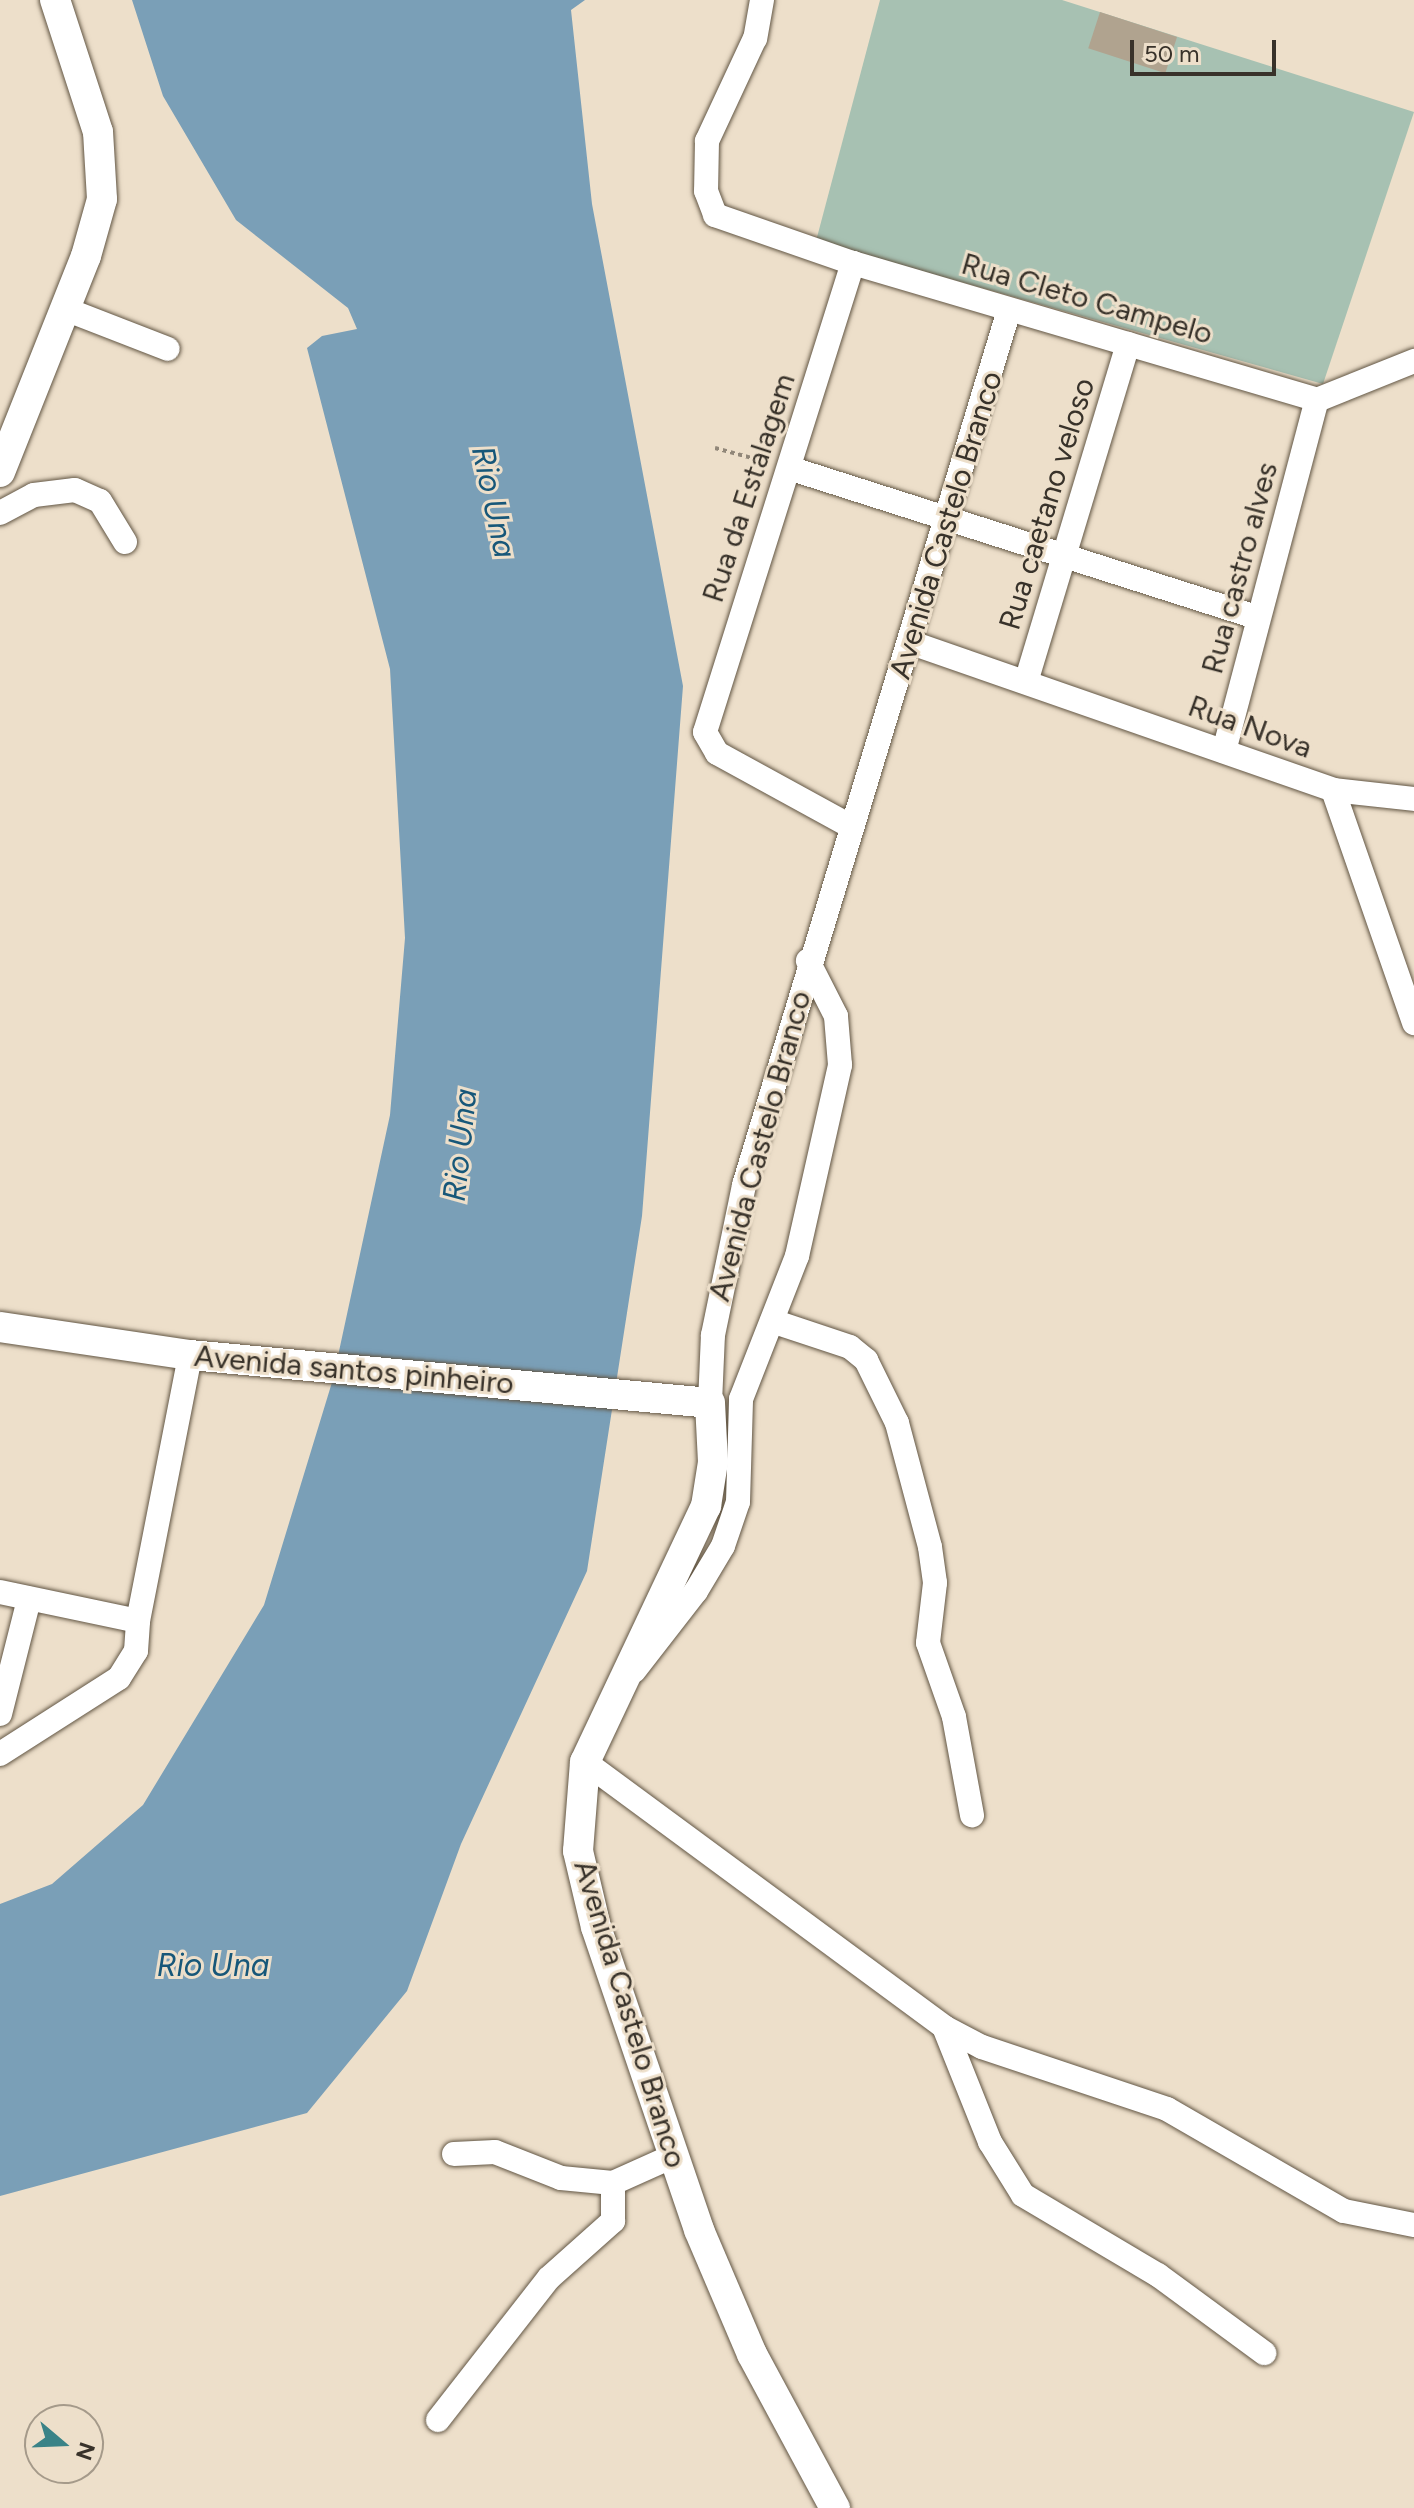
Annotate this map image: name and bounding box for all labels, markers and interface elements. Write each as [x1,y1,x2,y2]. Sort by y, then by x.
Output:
scale bar [1134,24,1280,74]
text: 50 m [1144,39,1200,68]
street label: Rua Cleto Campelo [957,246,1217,352]
street label: Avenida Castelo Branco [882,367,1010,683]
street label: Rua da Estalagem [695,369,803,607]
street label: Rua caetano veloso [992,374,1102,634]
water label: Rio Una [463,443,525,561]
street label: Rua castro alves [1194,458,1286,678]
street label: Rua Nova [1183,688,1317,766]
street label: Avenida Castelo Branco [701,987,819,1305]
water label: Rio Una [435,1087,485,1203]
street label: Avenida santos pinheiro [193,1338,515,1402]
street label: Avenida Castelo Branco [566,1856,694,2172]
water label: Rio Una [156,1946,270,1984]
north arrow [24,2404,104,2484]
text: N [70,2439,101,2464]

